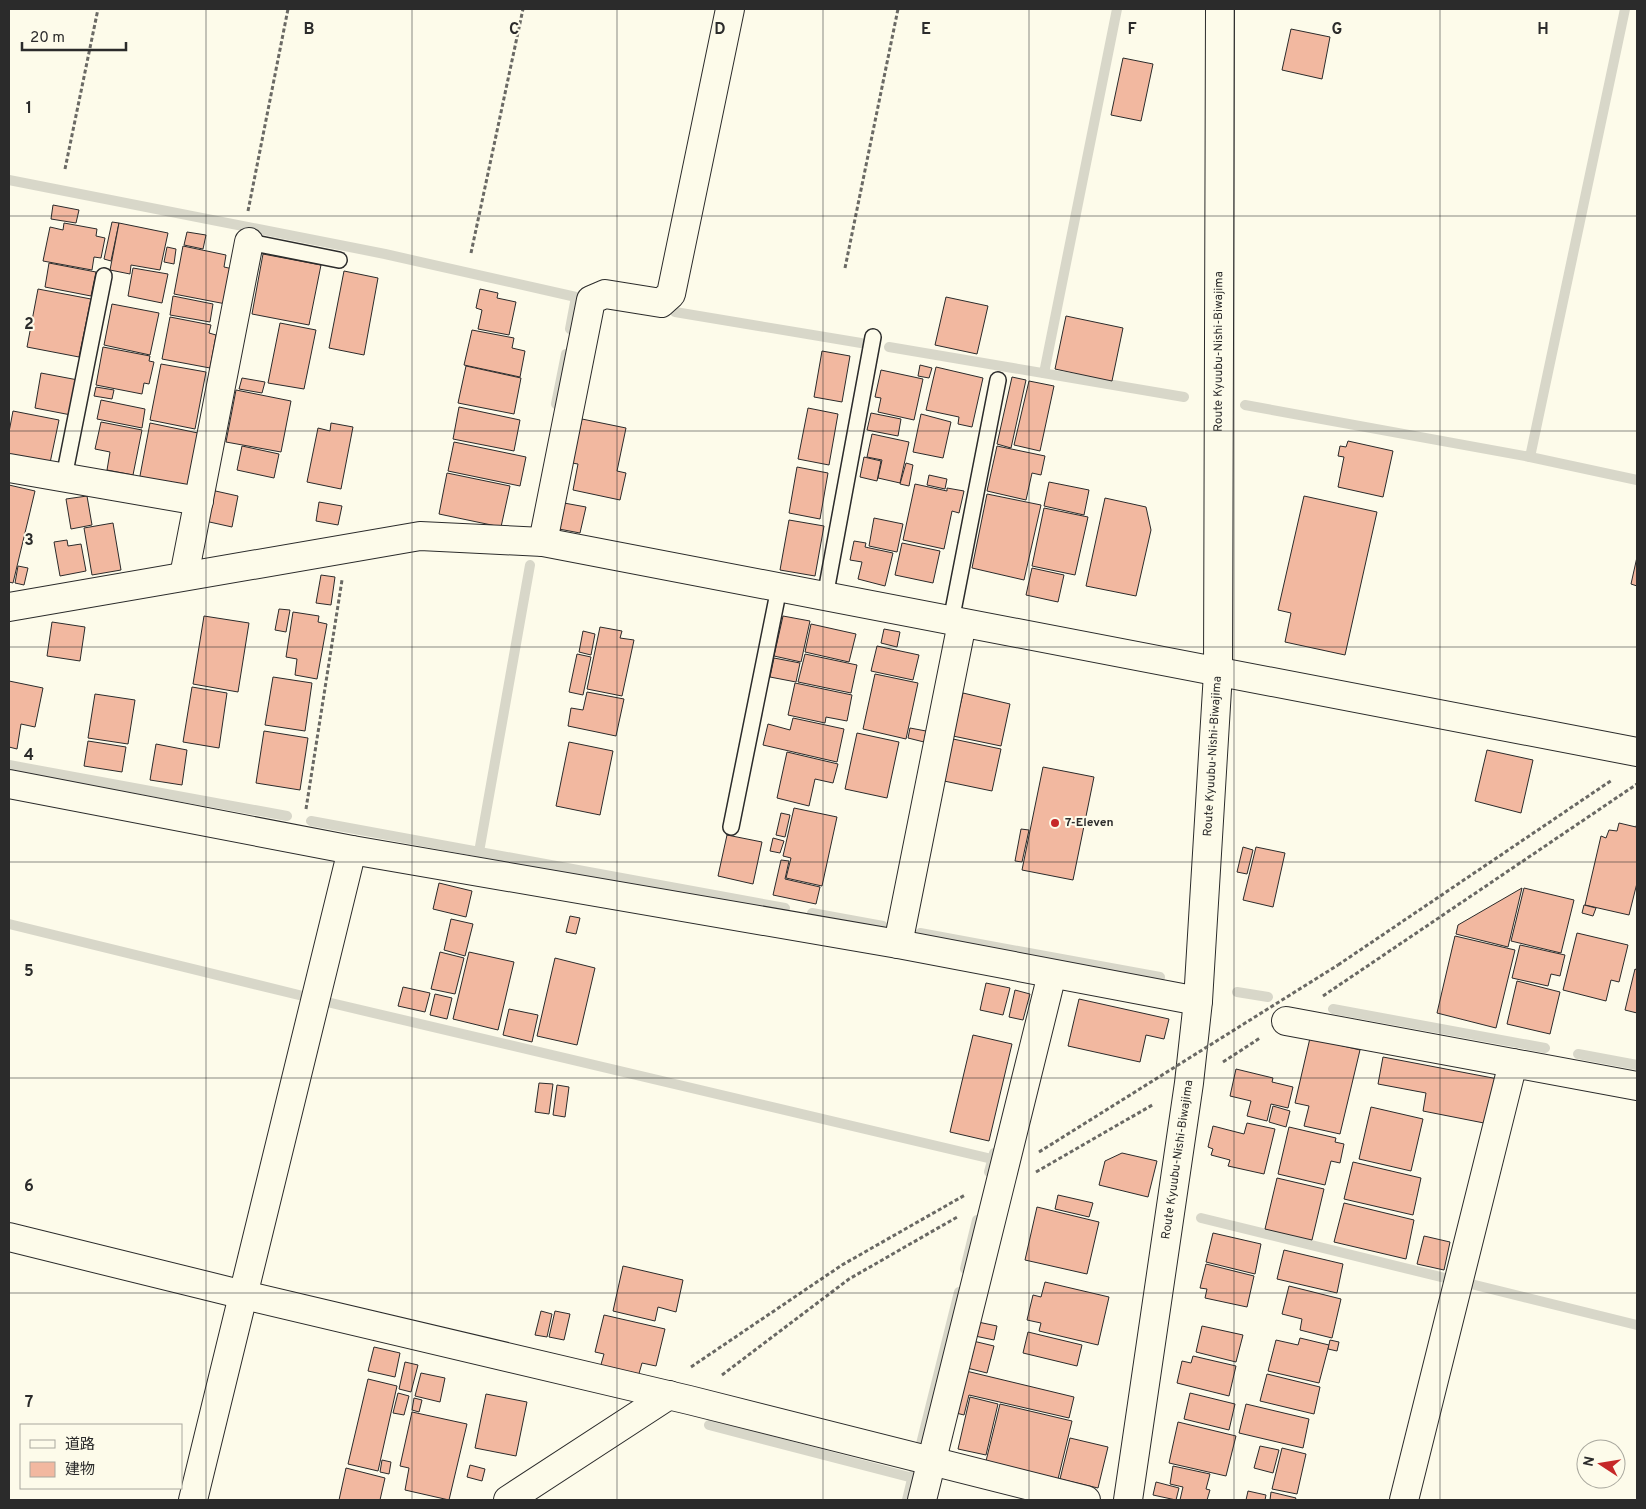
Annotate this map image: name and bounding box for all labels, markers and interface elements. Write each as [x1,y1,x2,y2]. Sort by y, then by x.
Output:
scale bar [22,20,126,52]
text: B [303,20,315,40]
text: C [509,20,519,40]
text: D [714,20,726,40]
text: E [921,20,931,40]
text: F [1127,20,1137,40]
text: G [1332,20,1342,40]
text: H [1537,20,1549,40]
text: 20 m [30,29,65,48]
text: 1 [26,99,32,119]
street label: Route Kyuubu-Nishi-Biwajima [1211,271,1227,432]
text: 2 [24,315,34,335]
text: 3 [24,531,34,551]
street label: Route Kyuubu-Nishi-Biwajima [1200,676,1226,837]
text: 4 [24,746,34,766]
place label: 7-Eleven [1065,815,1114,831]
marker: 7-Eleven [1049,817,1061,829]
text: 5 [24,962,34,982]
street label: Route Kyuubu-Nishi-Biwajima [1158,1079,1197,1240]
text: 6 [24,1177,34,1197]
text: 7 [25,1393,33,1413]
legend [20,1424,182,1489]
text: 道路 [65,1436,95,1455]
north arrow [1576,1439,1626,1489]
text: N [1580,1455,1599,1468]
text: 建物 [65,1461,95,1480]

